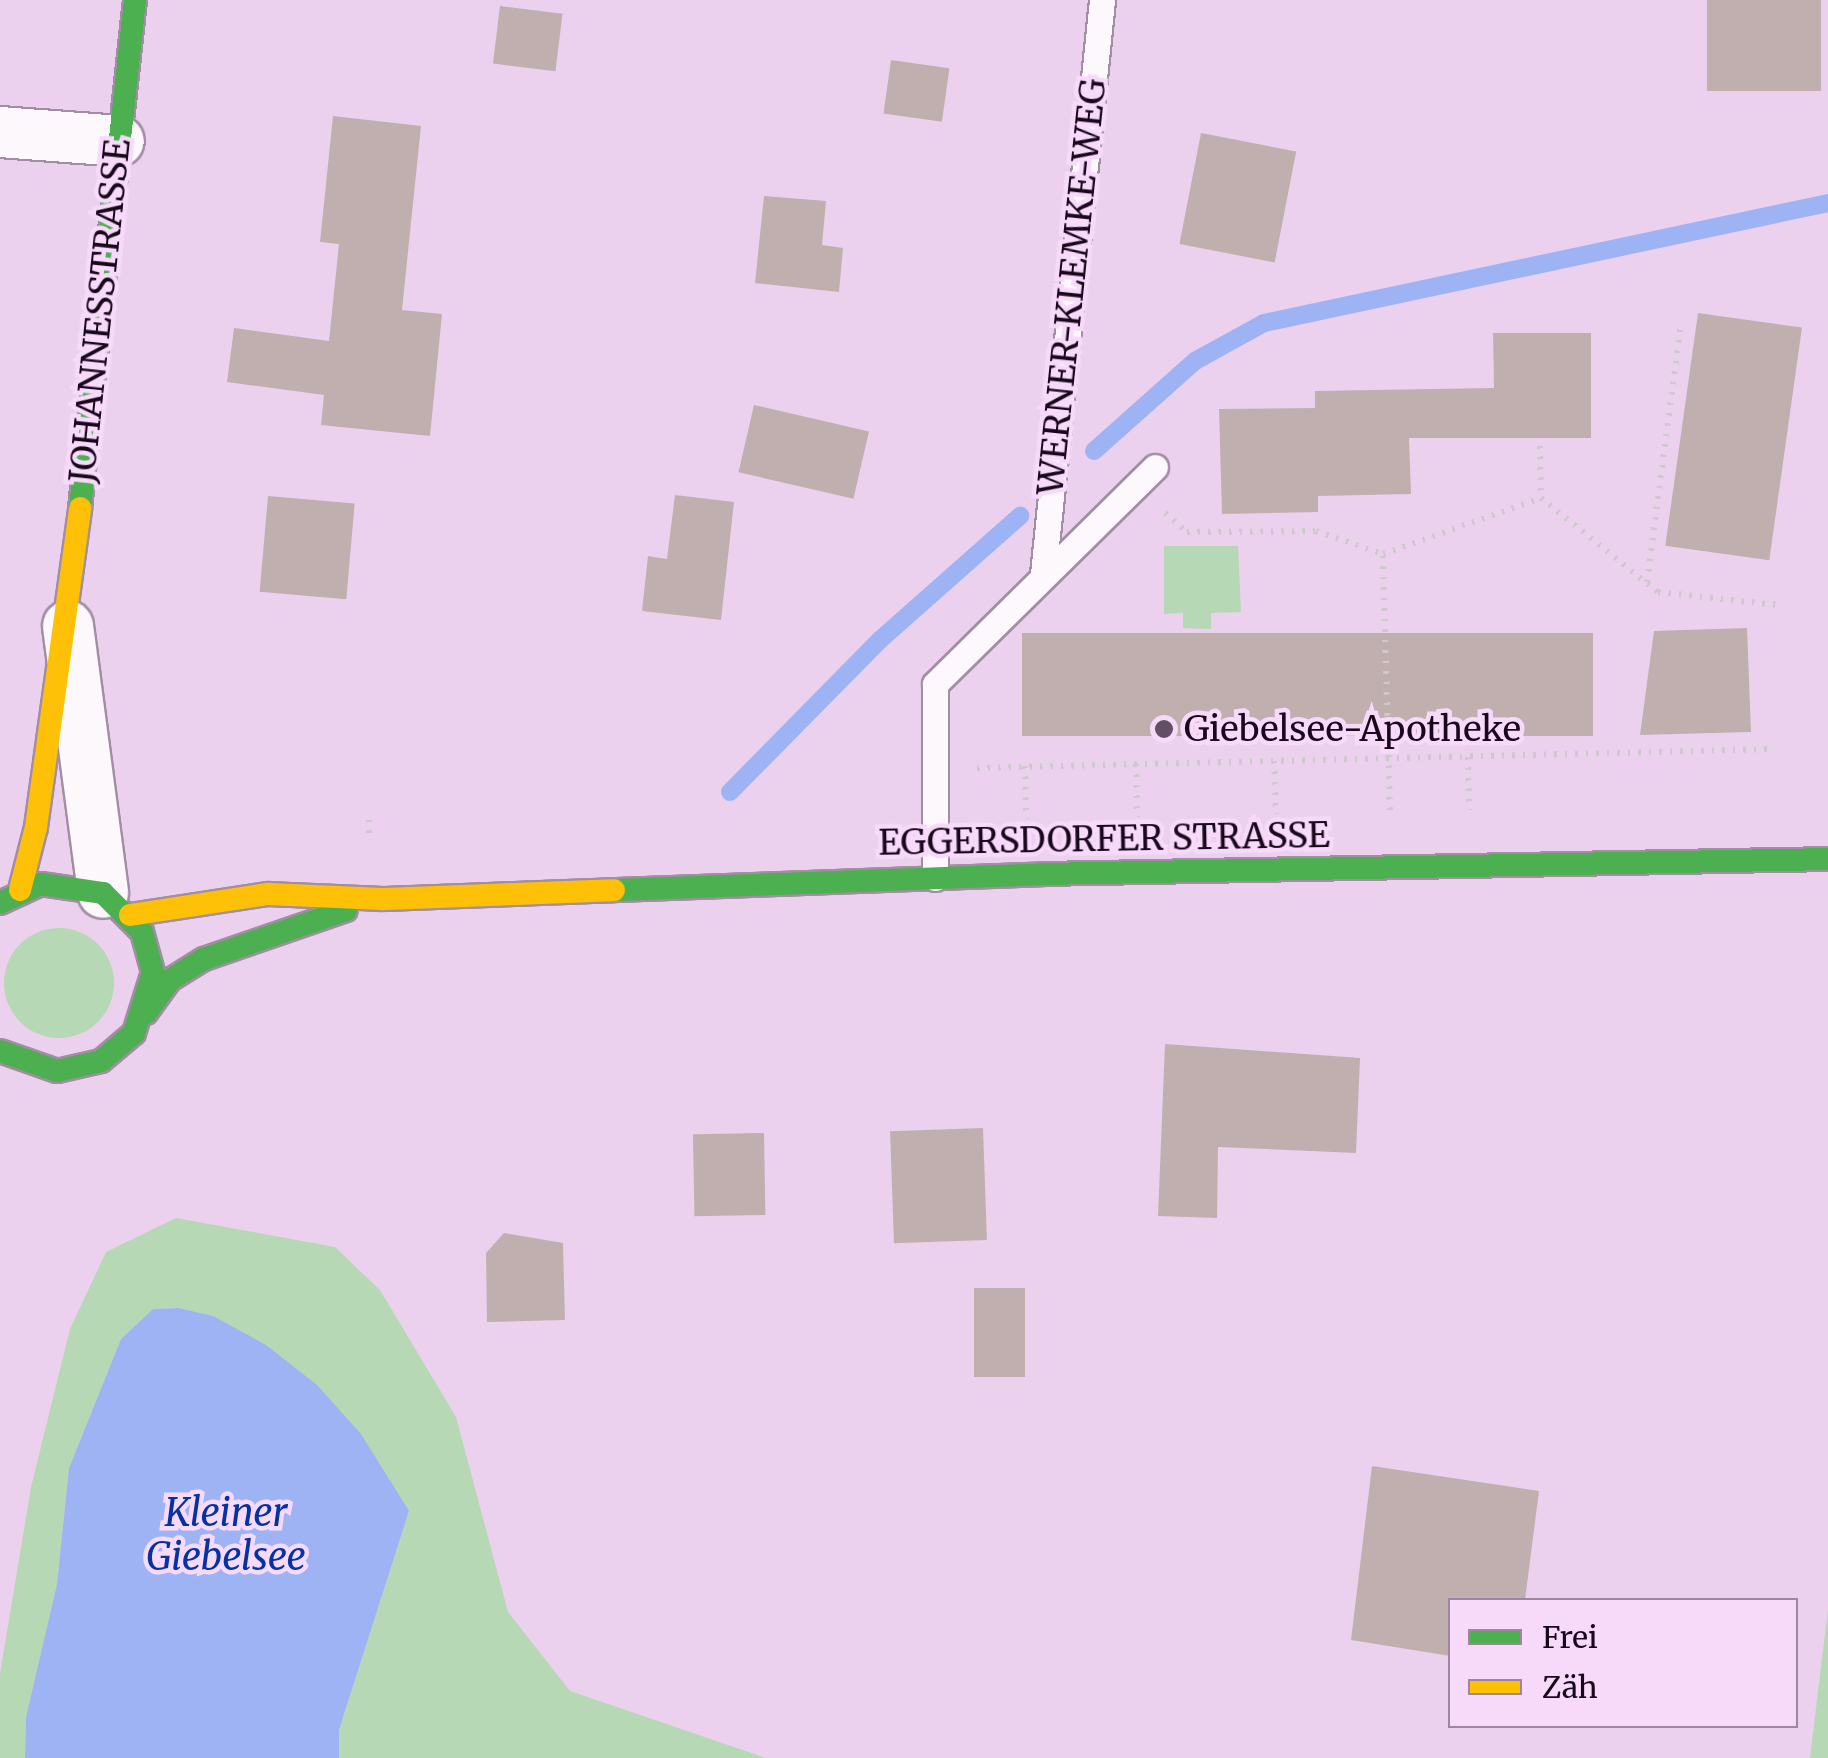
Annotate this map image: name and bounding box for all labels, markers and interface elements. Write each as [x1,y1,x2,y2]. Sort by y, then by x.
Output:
street label: WERNER-KLEMKE-WEG [1029,77,1115,497]
street label: JOHANNESSTRASSE [61,137,139,485]
place label: Giebelsee-Apotheke [1184,708,1521,750]
marker: Giebelsee-Apotheke [1153,718,1175,740]
street label: EGGERSDORFER STRASSE [878,814,1330,864]
water label: Kleiner Giebelsee [146,1490,306,1580]
legend [1448,1598,1798,1728]
text: Frei [1542,1618,1598,1656]
text: Zäh [1542,1668,1598,1706]

